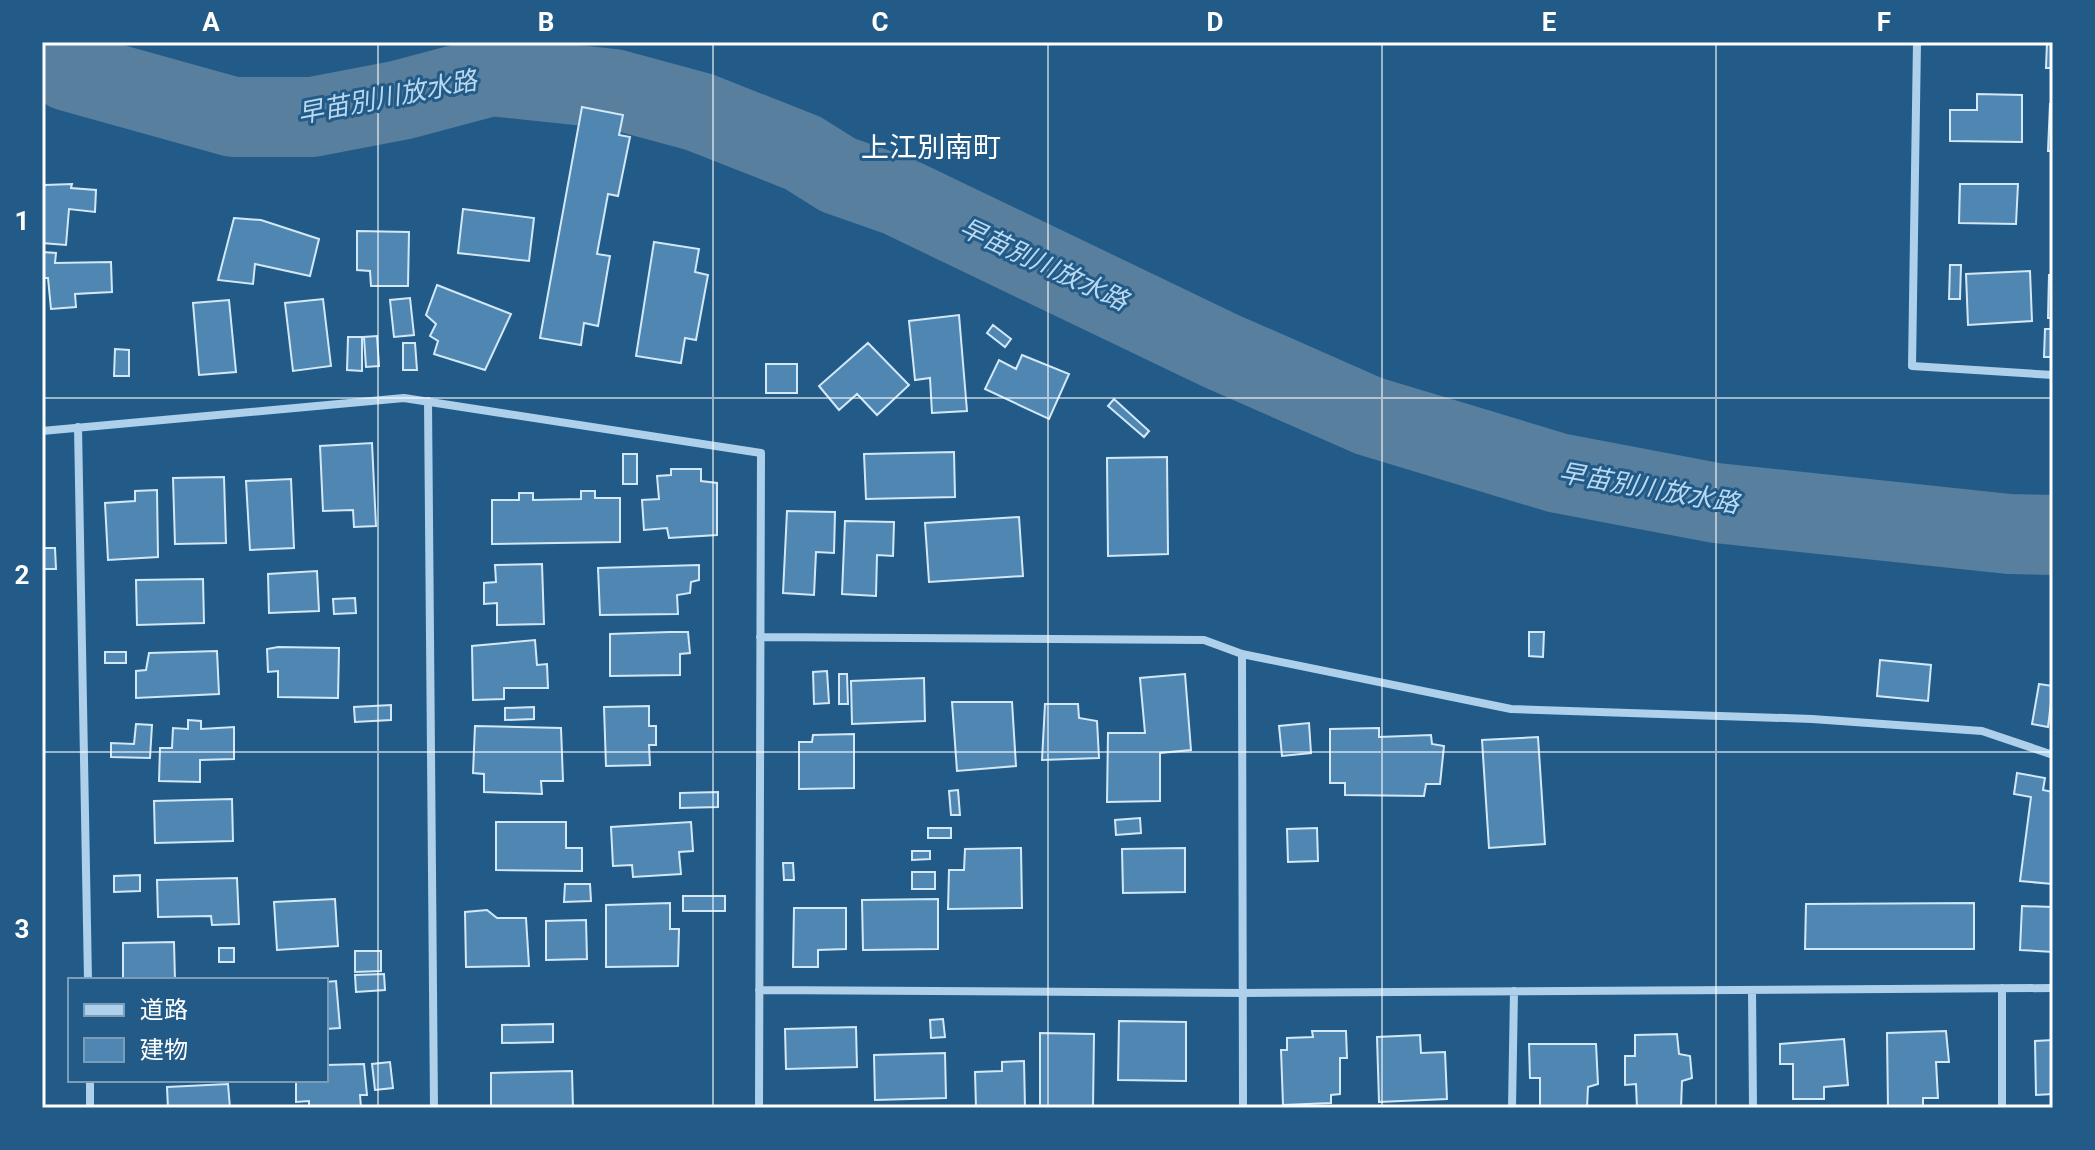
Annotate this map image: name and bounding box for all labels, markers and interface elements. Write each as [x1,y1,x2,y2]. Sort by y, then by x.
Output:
text: A [202,7,220,37]
text: B [538,7,554,37]
text: C [871,7,889,37]
text: D [1207,7,1223,37]
text: E [1542,7,1557,37]
text: F [1877,7,1891,37]
water label: 早苗別川放水路 [295,65,481,129]
district label: 上江別南町 [861,131,1001,164]
text: 1 [15,206,29,236]
water label: 早苗別川放水路 [955,212,1135,317]
water label: 早苗別川放水路 [1557,457,1743,519]
text: 2 [15,560,29,590]
text: 3 [15,914,29,944]
legend [68,978,328,1082]
text: 道路 [140,996,188,1024]
text: 建物 [140,1036,188,1064]

